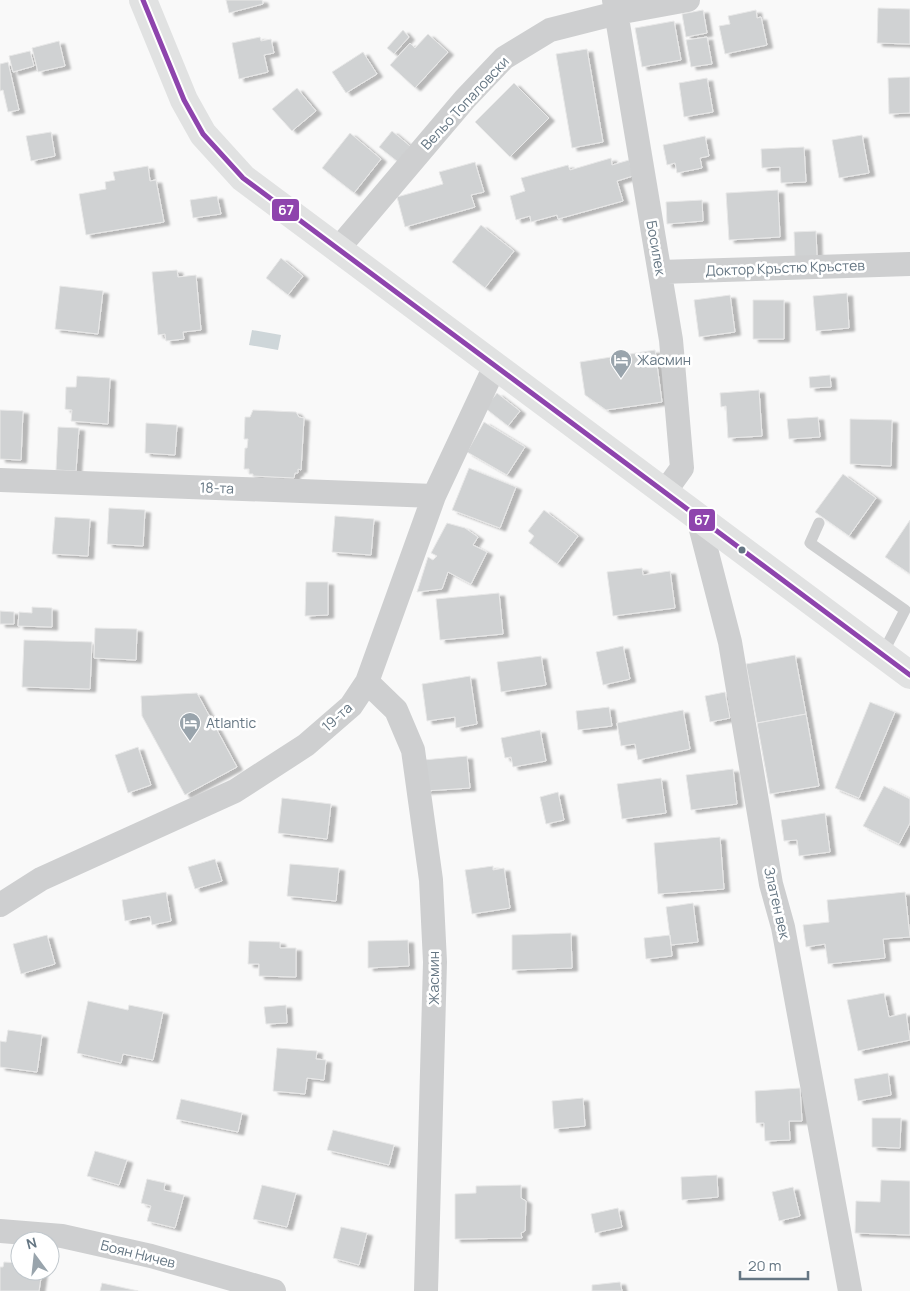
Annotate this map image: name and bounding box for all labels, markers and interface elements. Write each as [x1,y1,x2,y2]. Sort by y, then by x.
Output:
street label: Вельо Топаловски [416,52,513,153]
line badge: 67 [271,198,300,222]
text: 67 [278,200,294,219]
street label: Босилек [642,219,671,278]
street label: Доктор Кръстю Кръстев [705,255,866,280]
hotel icon: Жасмин [609,348,633,379]
place label: Жасмин [637,350,691,369]
street label: 18-та [200,477,234,498]
line badge: 67 [688,508,716,532]
text: 67 [694,510,710,529]
unlabelled marker [737,545,747,555]
street label: 19-та [317,698,356,735]
hotel icon: Atlantic [178,711,202,742]
place label: Atlantic [206,713,256,732]
street label: Златен век [760,865,795,942]
street label: Жасмин [424,951,443,1005]
north arrow [10,1231,60,1281]
text: N [24,1232,39,1253]
street label: Боян Ничев [99,1235,178,1272]
scale bar [740,1248,808,1280]
text: 20 m [748,1255,781,1276]

